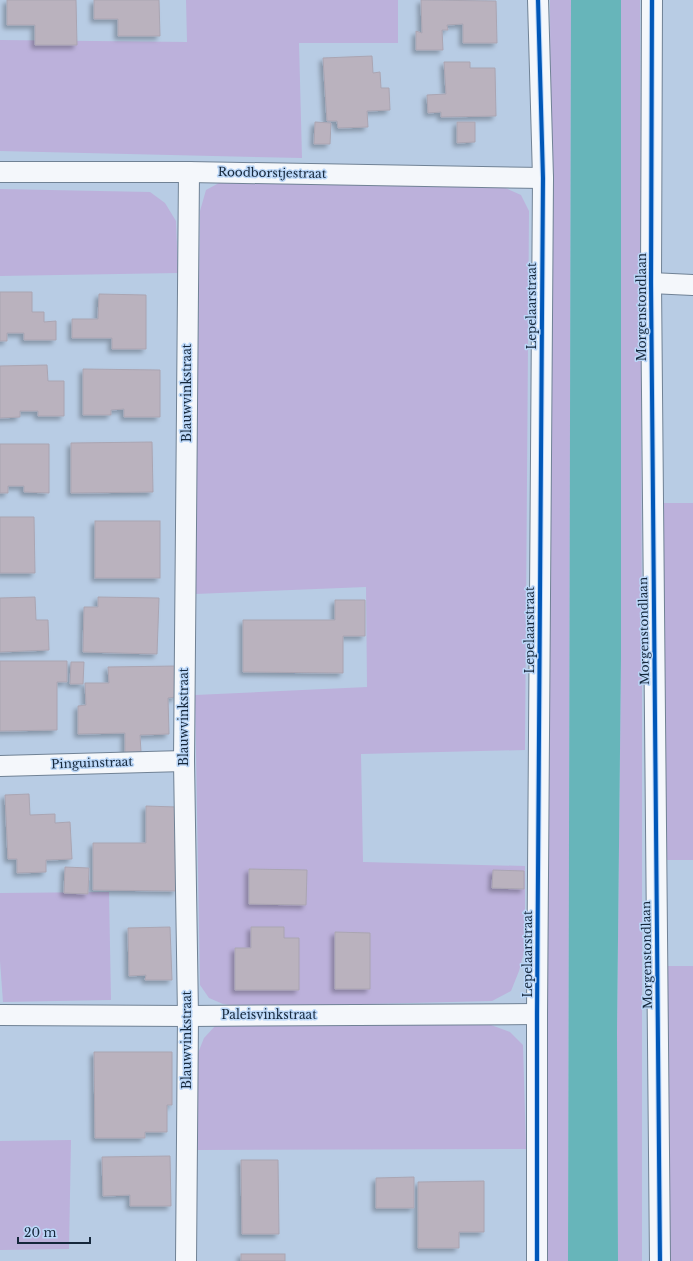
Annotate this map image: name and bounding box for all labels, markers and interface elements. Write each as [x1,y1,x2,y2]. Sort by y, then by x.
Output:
street label: Roodborstjestraat [218,164,327,181]
street label: Morgenstondlaan [634,253,649,361]
street label: Lepelaarstraat [524,262,539,350]
street label: Blauwvinkstraat [179,343,194,442]
street label: Morgenstondlaan [635,577,652,685]
street label: Lepelaarstraat [522,586,537,674]
street label: Blauwvinkstraat [176,667,191,766]
street label: Pinguinstraat [51,754,134,771]
street label: Morgenstondlaan [638,901,655,1009]
street label: Lepelaarstraat [520,910,535,998]
street label: Blauwvinkstraat [179,990,194,1089]
street label: Paleisvinkstraat [221,1007,317,1022]
scale bar [18,1219,90,1245]
text: 20 m [24,1225,56,1240]

